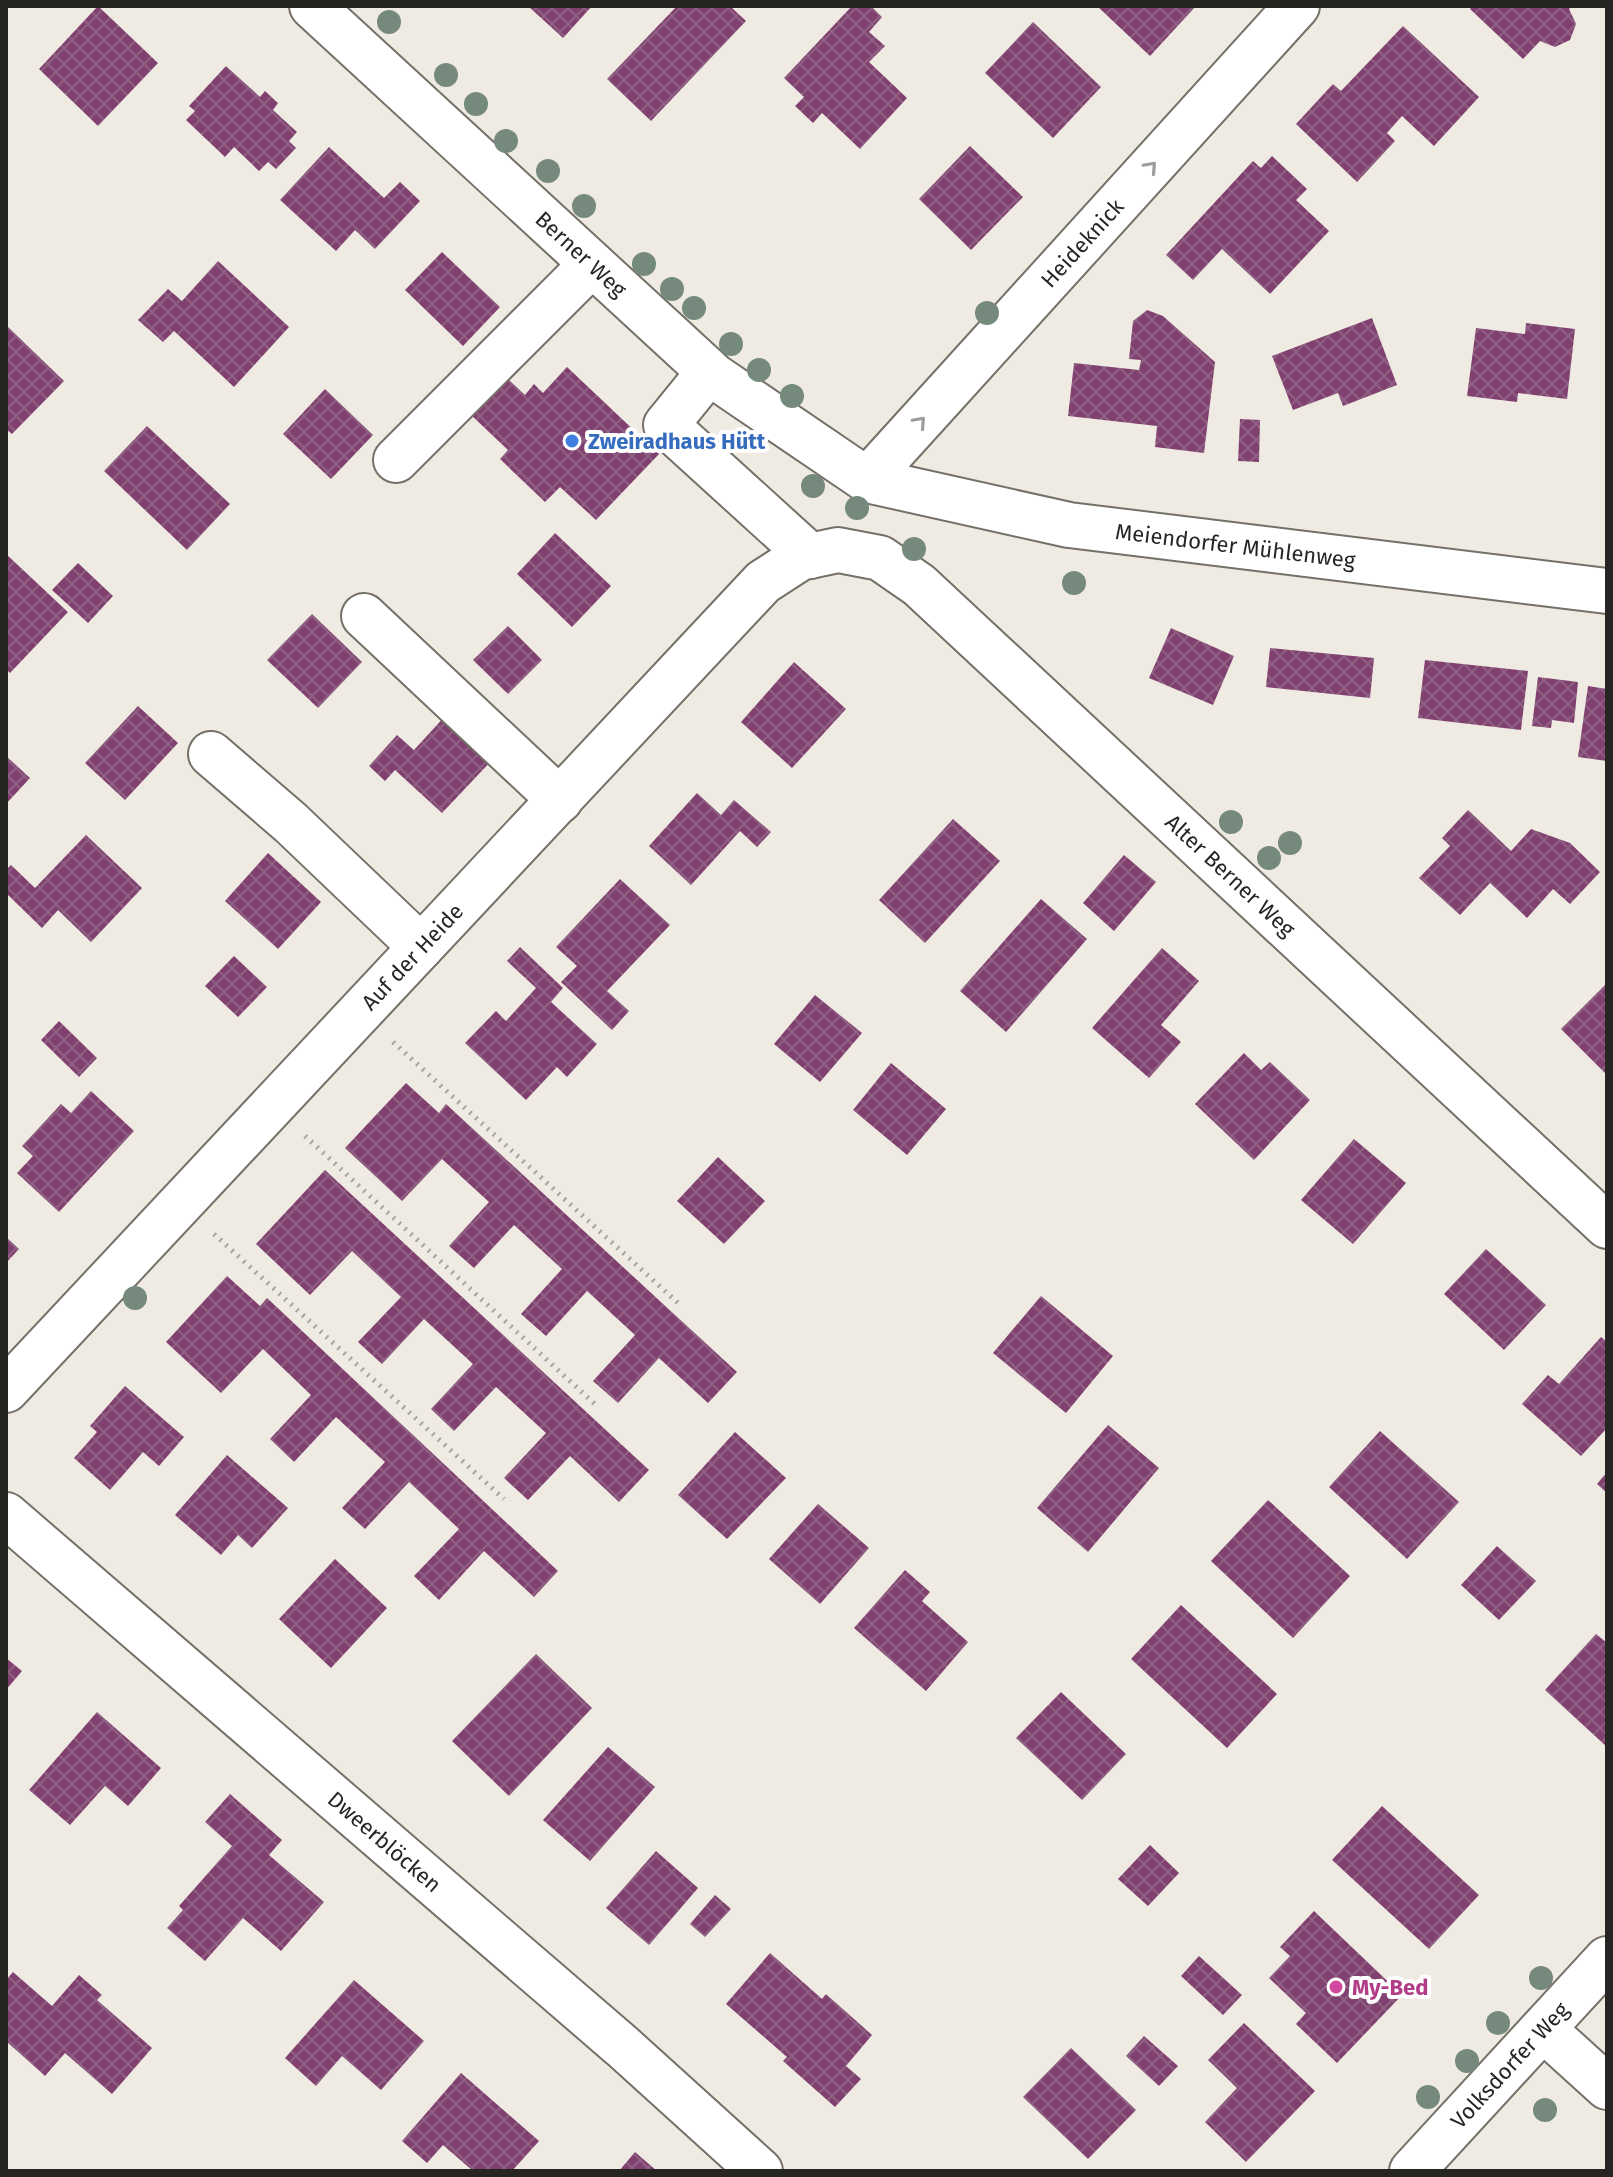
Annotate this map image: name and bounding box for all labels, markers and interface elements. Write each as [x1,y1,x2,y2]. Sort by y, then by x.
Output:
one-way arrow [1141,162,1155,177]
street label: Heideknick [1035,193,1130,293]
street label: Berner Weg [530,206,633,303]
one-way arrow [910,417,924,432]
place label: Zweiradhaus Hütt [588,428,766,455]
marker: Zweiradhaus Hütt [563,432,581,450]
street label: Meiendorfer Mühlenweg [1114,518,1357,574]
street label: Alter Berner Weg [1160,809,1301,943]
street label: Auf der Heide [356,898,469,1016]
street label: Dweerblöcken [322,1786,447,1898]
place label: My-Bed [1352,1974,1428,2001]
marker: My-Bed [1327,1978,1345,1996]
street label: Volksdorfer Weg [1445,1996,1575,2134]

